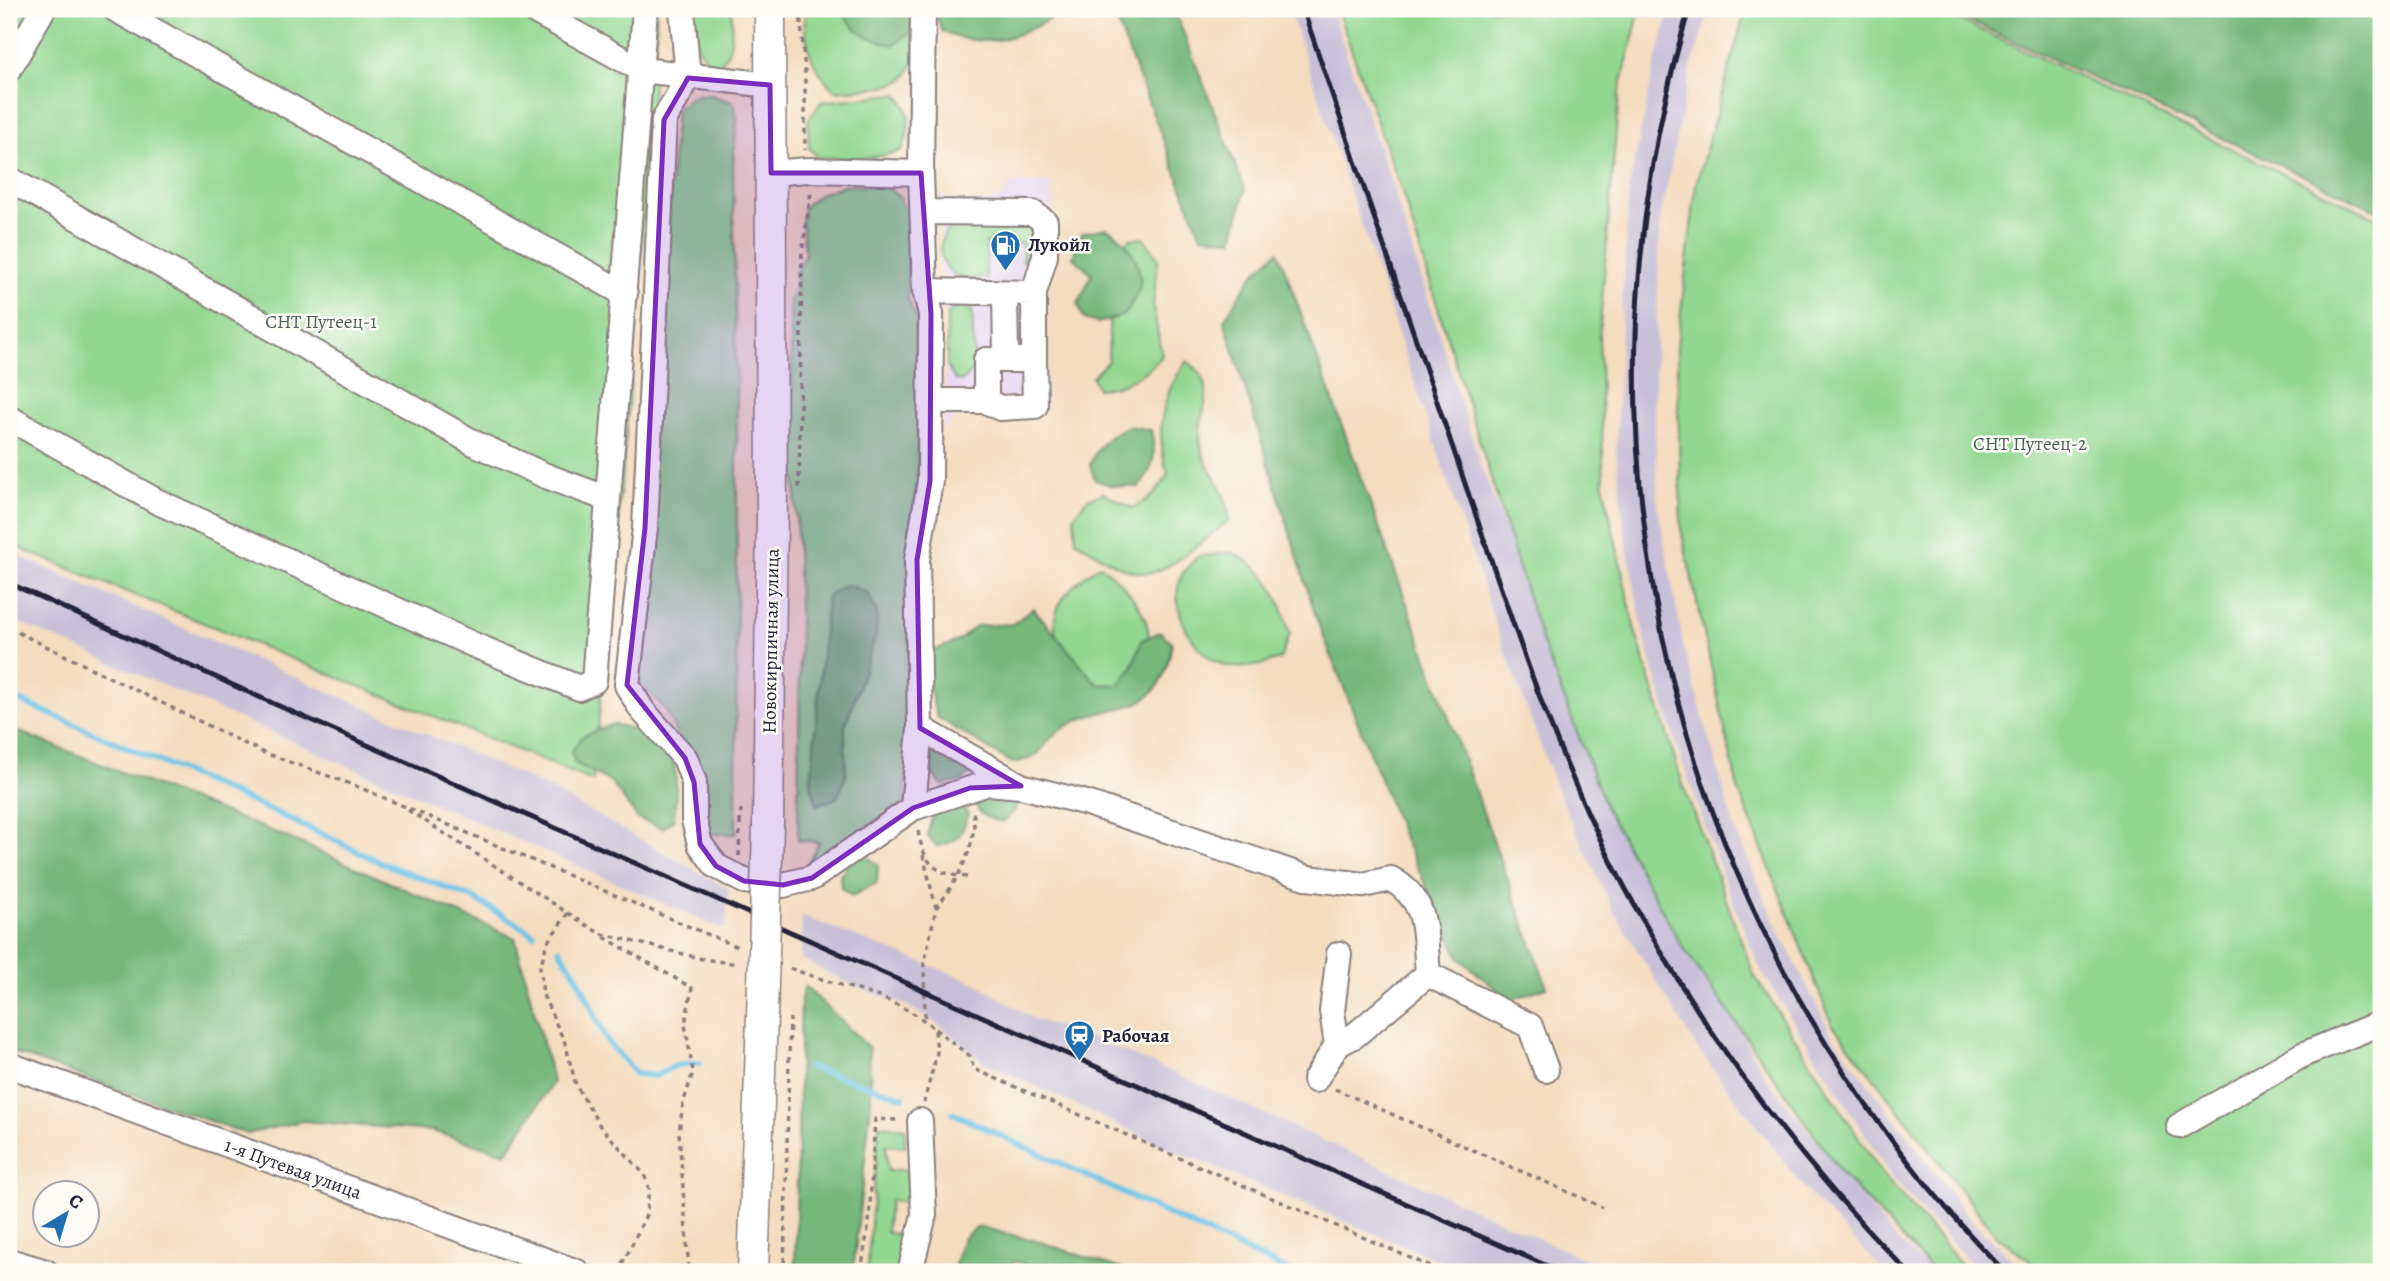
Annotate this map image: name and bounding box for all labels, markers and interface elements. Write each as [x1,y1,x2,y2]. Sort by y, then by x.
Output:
fuel station icon: Лукойл [988,228,1022,272]
place label: Лукойл [1028,232,1090,258]
park label: СНТ Путеец-1 [265,309,377,335]
park label: СНТ Путеец-2 [1973,431,2087,457]
street label: Новокирпичная улица [756,548,786,734]
station icon: Рабочая [1062,1019,1096,1063]
place label: Рабочая [1102,1023,1169,1049]
street label: 1-я Путевая улица [221,1132,365,1206]
north arrow [32,1180,102,1250]
text: С [63,1188,88,1215]

